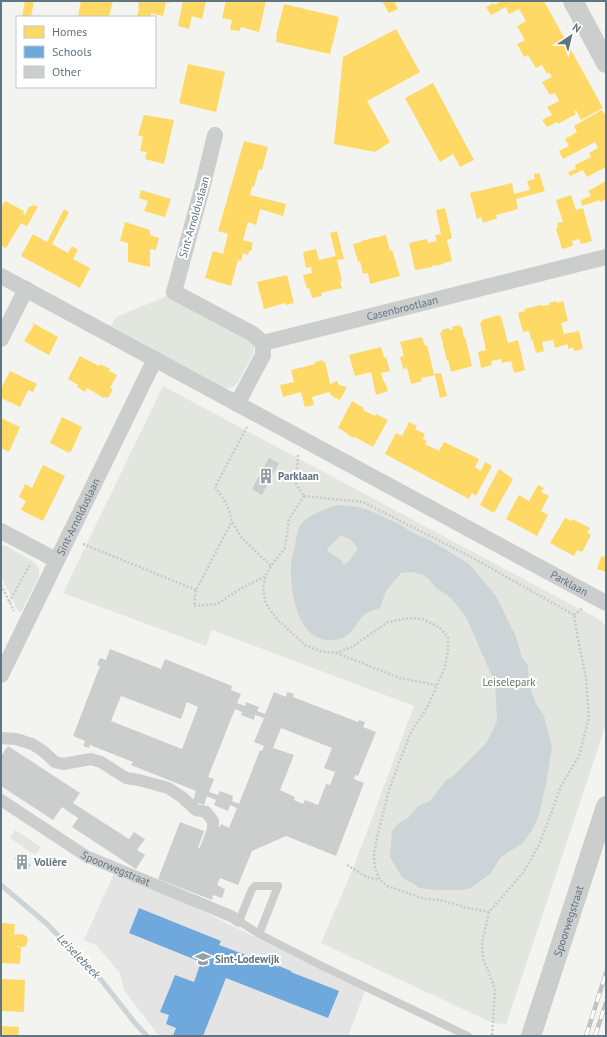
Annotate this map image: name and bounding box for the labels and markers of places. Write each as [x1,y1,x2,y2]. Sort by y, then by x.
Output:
building icon: Parklaan [257,467,275,485]
place label: Parklaan [278,469,319,483]
building icon: Volière [13,853,31,871]
place label: Volière [33,855,67,869]
school or university icon: Sint-Lodewijk [194,950,212,968]
place label: Sint-Lodewijk [215,952,280,966]

